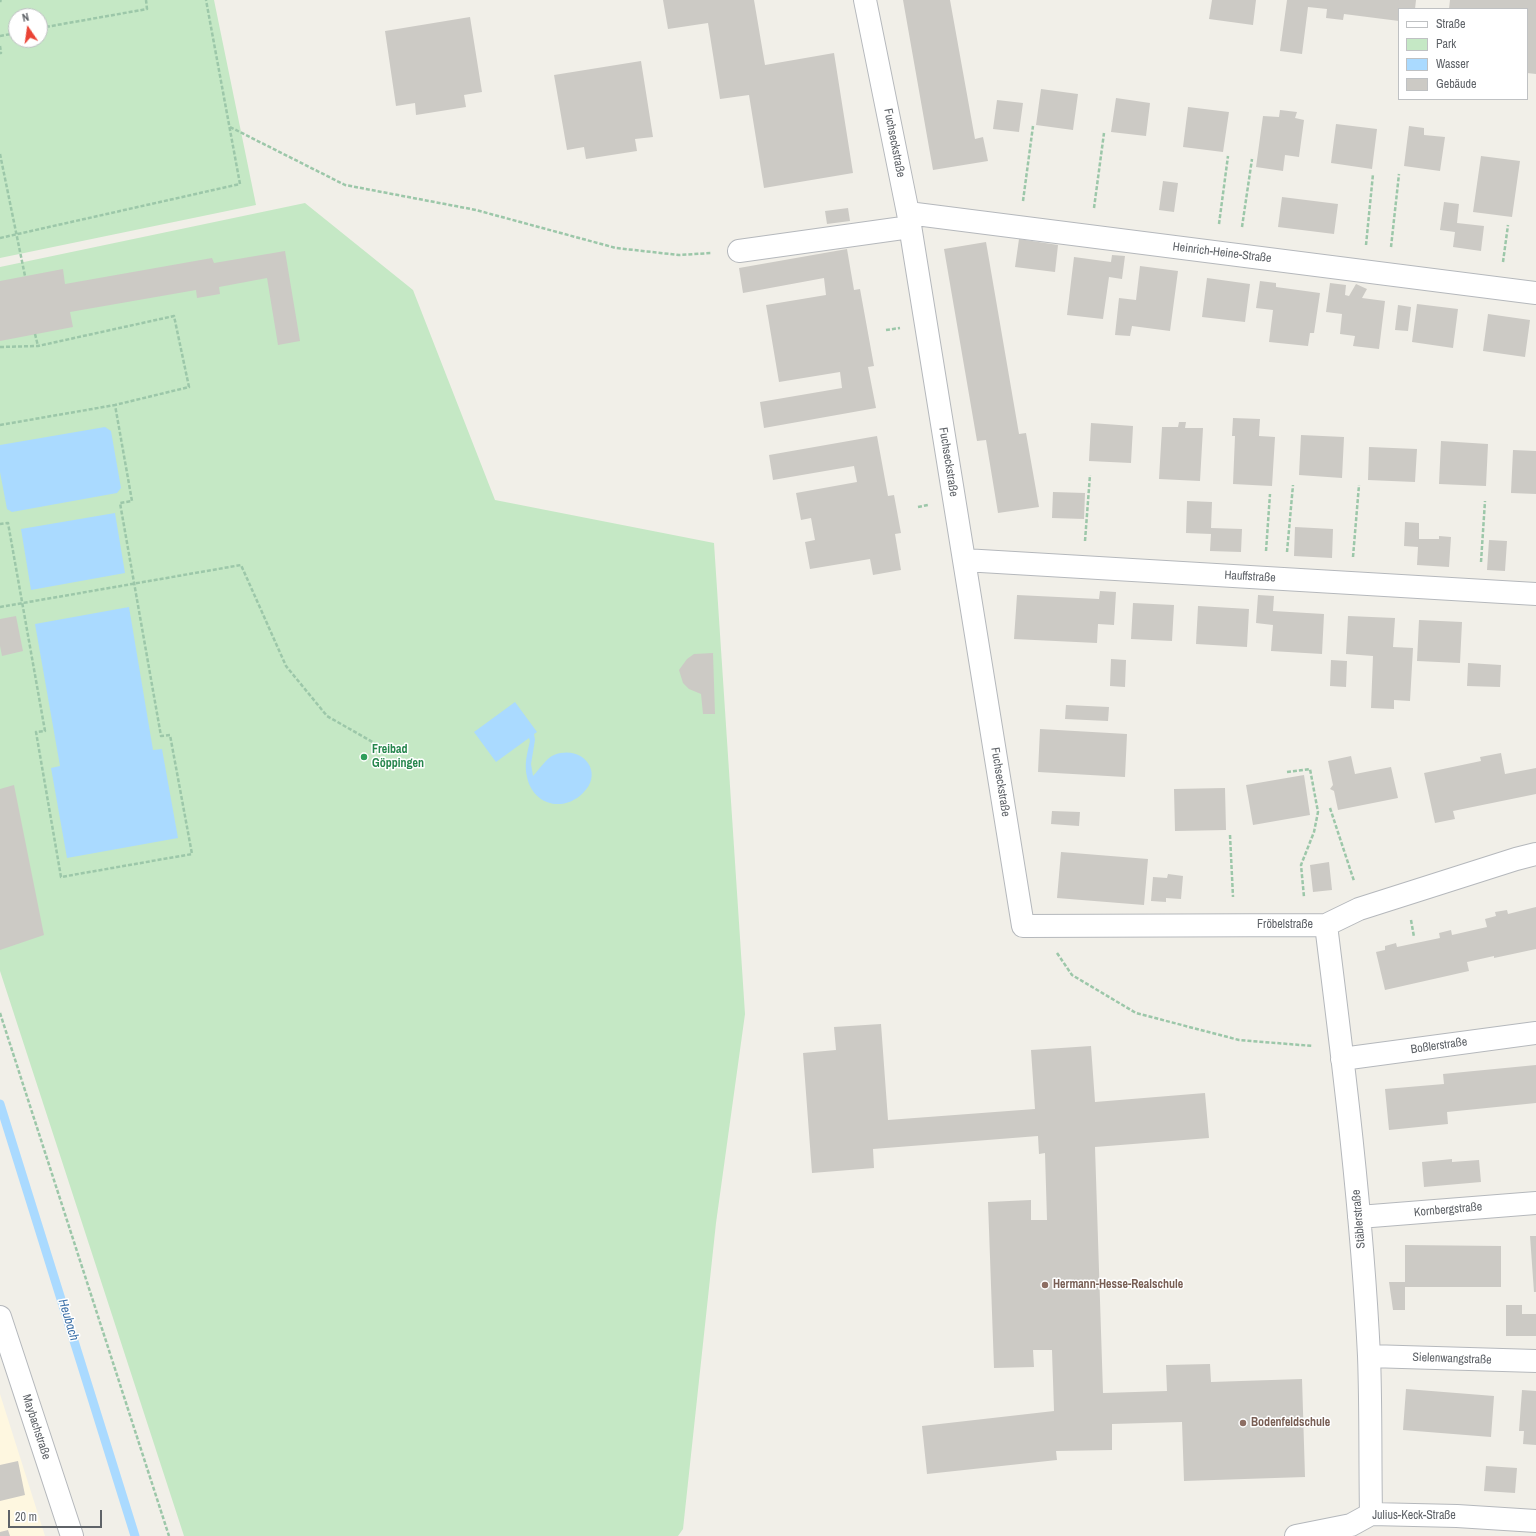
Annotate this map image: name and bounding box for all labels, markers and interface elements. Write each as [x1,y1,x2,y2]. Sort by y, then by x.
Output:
north arrow [8,8,48,48]
legend [1398,8,1528,100]
text: N [21,10,30,25]
text: Straße [1436,16,1466,32]
text: Park [1436,36,1456,52]
text: Wasser [1436,56,1469,72]
text: Gebäude [1436,76,1477,92]
street label: Fuchseckstraße [880,107,908,179]
street label: Heinrich-Heine-Straße [1172,240,1272,266]
street label: Fuchseckstraße [935,426,961,498]
street label: Hauffstraße [1224,568,1276,586]
place label: Freibad Göppingen [372,743,424,771]
street label: Fuchseckstraße [987,746,1013,818]
marker: Freibad Göppingen [359,752,369,762]
street label: Fröbelstraße [1257,918,1313,932]
street label: Boßlerstraße [1410,1035,1468,1057]
street label: Stäblerstraße [1349,1189,1369,1249]
street label: Kornbergstraße [1413,1200,1483,1220]
place label: Hermann-Hesse-Realschule [1053,1278,1183,1292]
marker: Hermann-Hesse-Realschule [1040,1280,1050,1290]
water label: Heubach [54,1297,82,1343]
street label: Sielenwangstraße [1412,1350,1492,1368]
street label: Maybachstraße [19,1393,53,1461]
place label: Bodenfeldschule [1251,1416,1330,1430]
marker: Bodenfeldschule [1238,1418,1248,1428]
scale bar [10,1502,104,1528]
text: 20 m [15,1509,37,1525]
street label: Julius-Keck-Straße [1372,1509,1456,1523]

